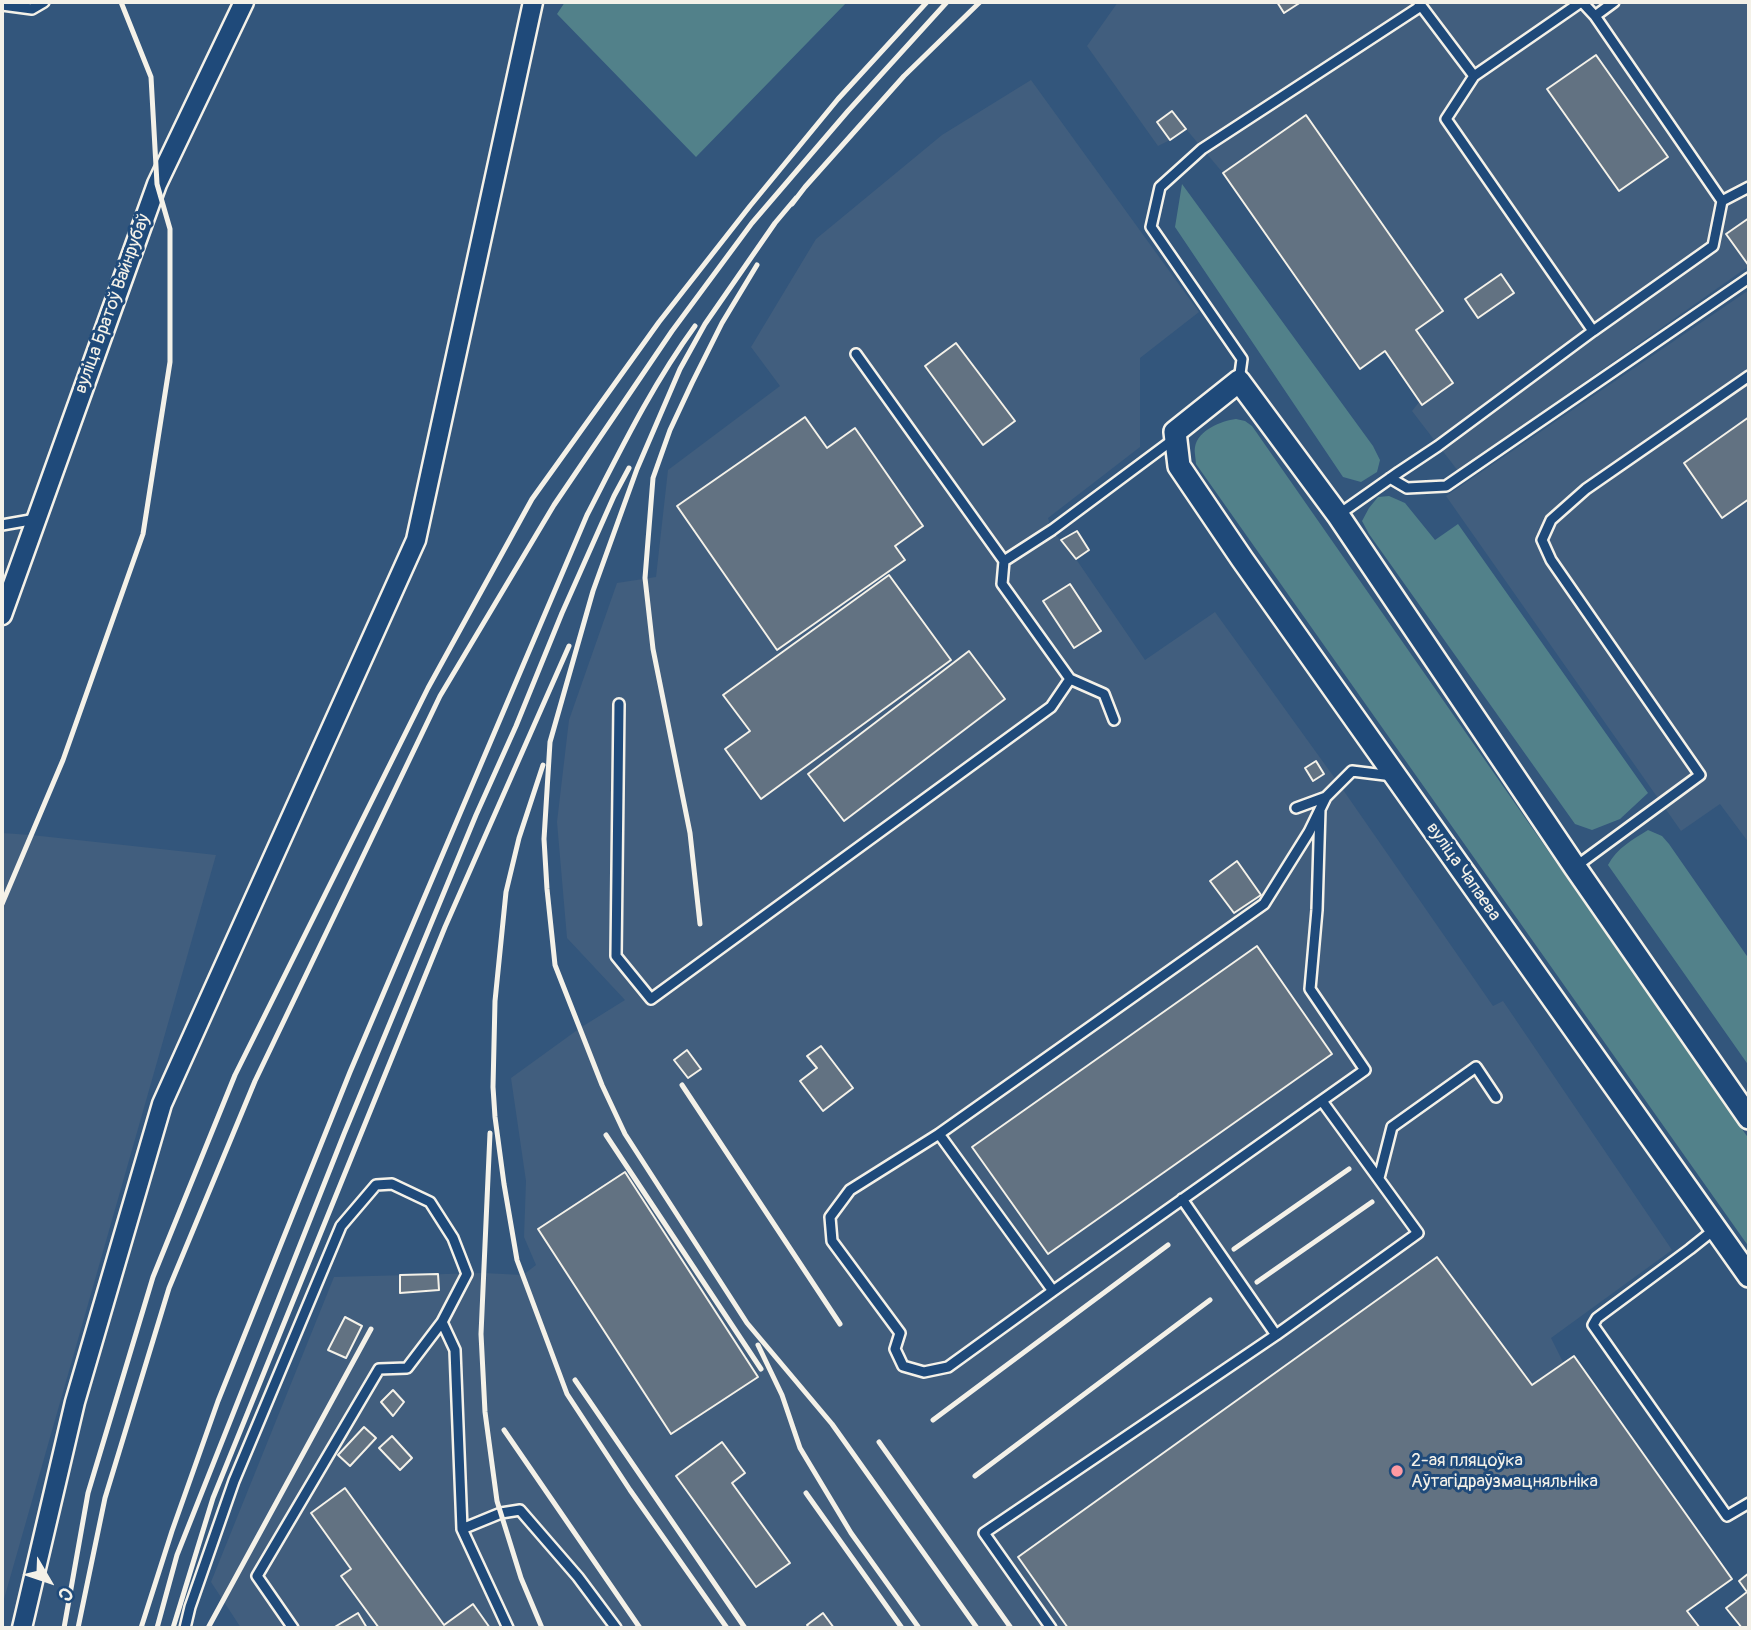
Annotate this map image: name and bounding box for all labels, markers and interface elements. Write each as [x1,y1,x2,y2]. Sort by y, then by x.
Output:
street label: вуліца Братоў Вайнрубаў [70,211,156,397]
street label: вуліца Чапаева [1421,818,1505,926]
place label: 2-ая пляцоўка Аўтагідраўзмацняльніка [1411,1450,1598,1492]
marker: 2-ая пляцоўка Аўтагідраўзмацняльніка [1389,1463,1405,1479]
north arrow [14,1546,84,1616]
text: С [52,1582,78,1606]

